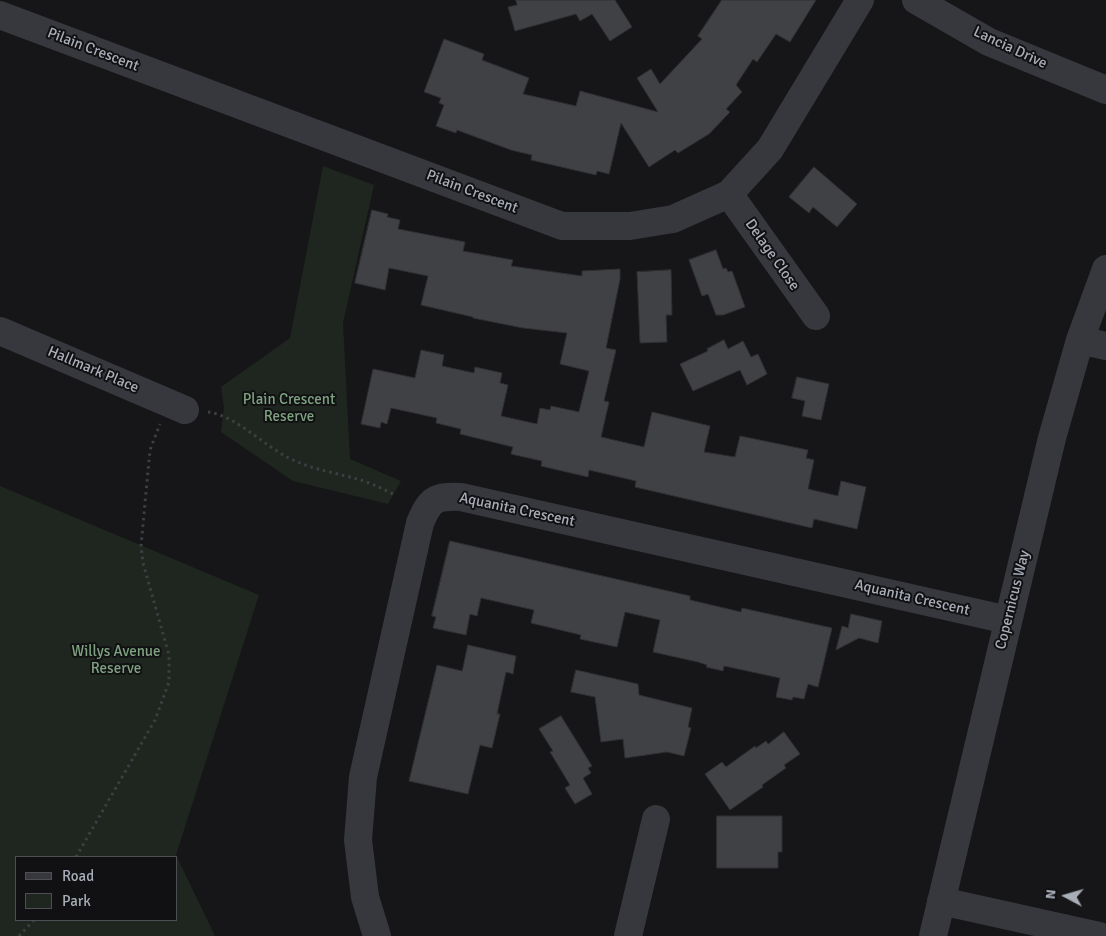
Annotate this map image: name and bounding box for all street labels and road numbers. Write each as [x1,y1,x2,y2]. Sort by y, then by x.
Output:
street label: Lancia Drive [970,23,1050,73]
street label: Pilain Crescent [45,24,141,76]
street label: Pilain Crescent [424,166,520,218]
street label: Delage Close [741,216,803,294]
street label: Hallmark Place [45,343,141,397]
street label: Aquanita Crescent [458,489,576,531]
street label: Copernicus Way [992,548,1034,652]
street label: Aquanita Crescent [853,576,971,620]

